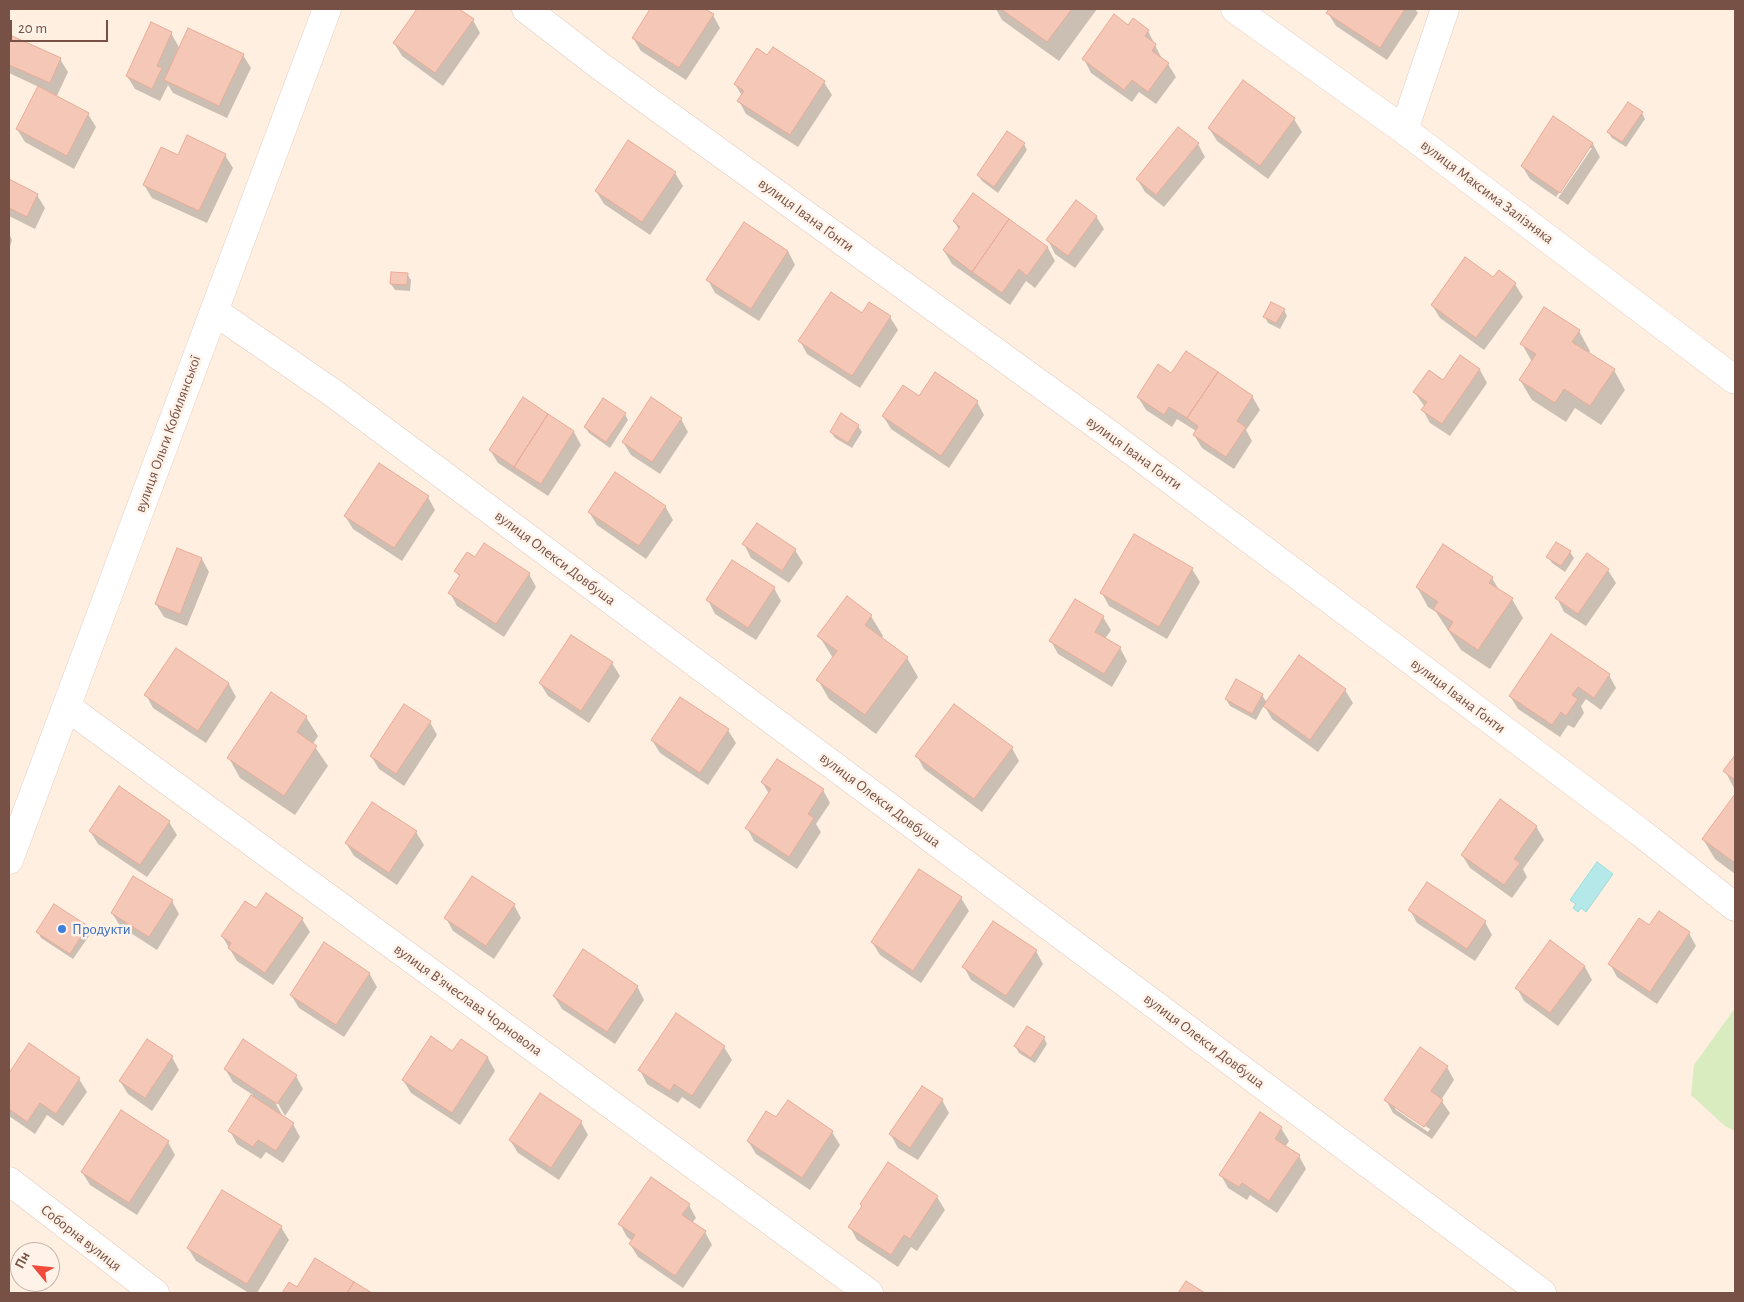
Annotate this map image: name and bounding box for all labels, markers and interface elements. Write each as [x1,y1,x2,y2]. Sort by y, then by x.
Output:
scale bar [12,10,110,42]
text: 20 m [18,21,47,36]
street label: вулиця Максима Залізняка [1417,136,1557,248]
street label: вулиця Івана Ґонти [755,174,857,256]
street label: вулиця Ольги Кобилянської [131,353,205,515]
street label: вулиця Івана Ґонти [1083,412,1185,494]
street label: вулиця Олекси Довбуша [491,507,619,609]
street label: вулиця Івана Ґонти [1407,655,1509,737]
street label: вулиця Олекси Довбуша [816,749,944,851]
place label: Продукти [72,920,131,938]
marker: Продукти [56,923,68,935]
street label: вулиця Вʼячеслава Чорновола [390,940,546,1060]
street label: вулиця Олекси Довбуша [1140,990,1268,1092]
street label: Соборна вулиця [37,1201,125,1275]
north arrow [10,1242,60,1292]
text: Пн [12,1250,33,1271]

